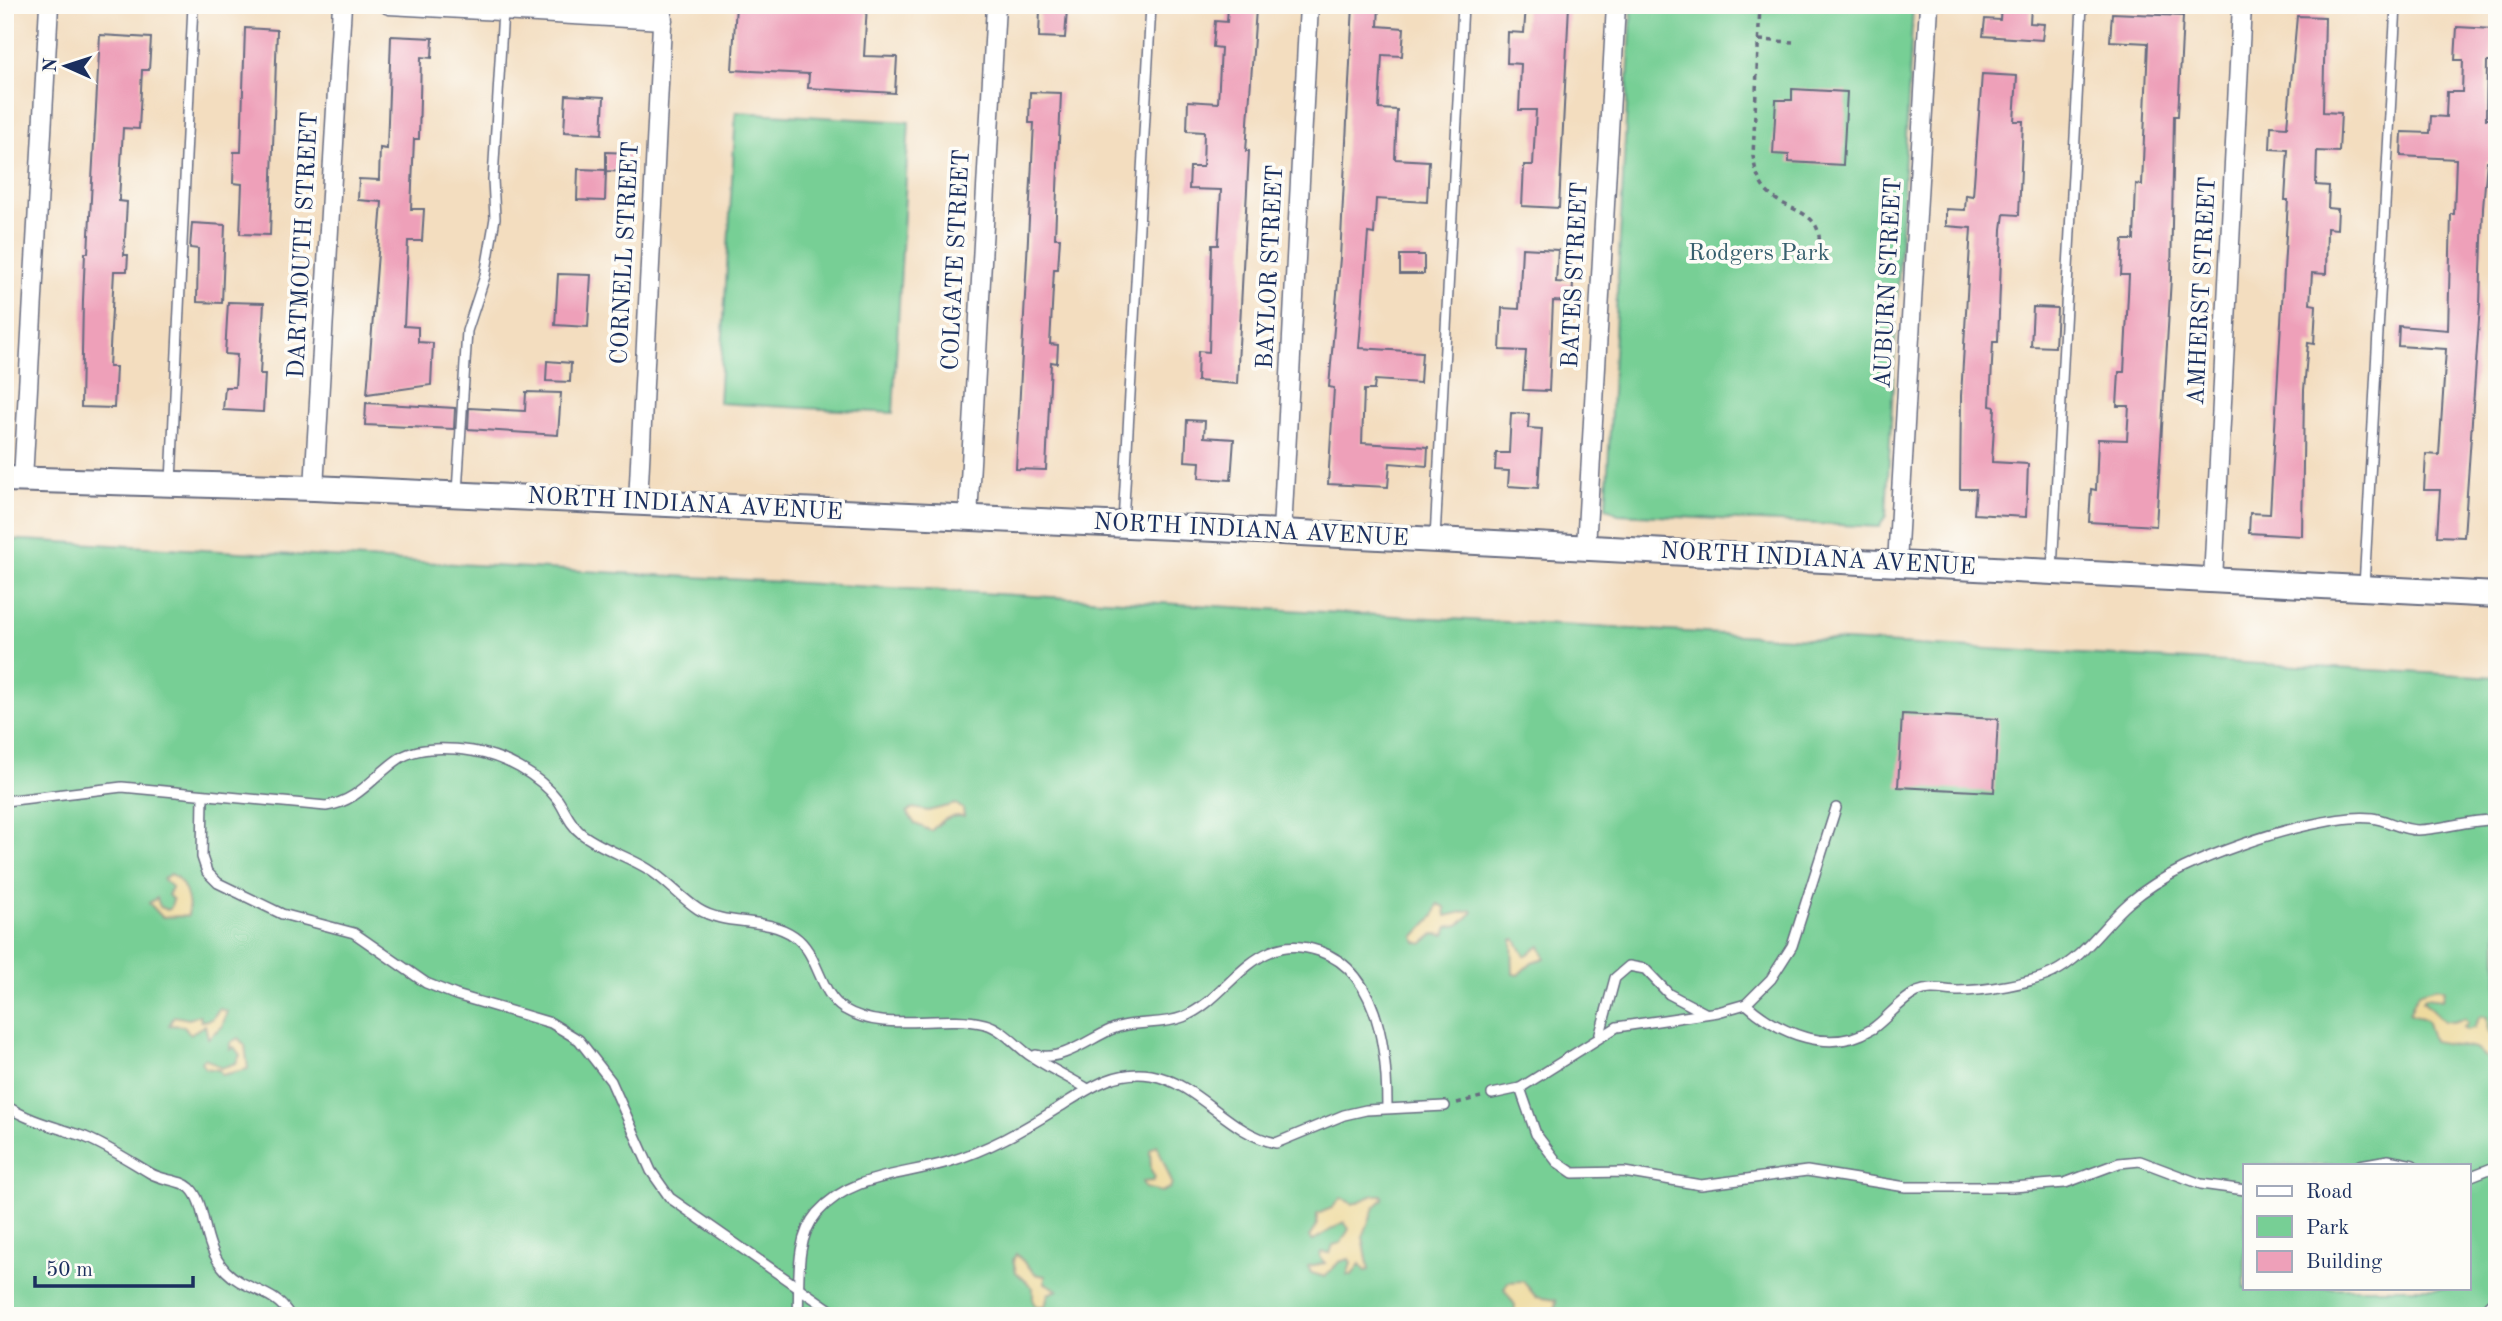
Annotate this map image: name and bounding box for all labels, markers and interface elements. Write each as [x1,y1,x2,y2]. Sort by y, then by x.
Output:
north arrow [32,32,102,102]
text: N [42,57,61,73]
street label: DARTMOUTH STREET [285,111,323,379]
street label: CORNELL STREET [608,141,644,365]
street label: COLGATE STREET [939,149,975,371]
street label: BAYLOR STREET [1254,164,1288,370]
street label: AMHERST STREET [2185,176,2221,406]
street label: AUBURN STREET [1871,177,1907,389]
street label: BATES STREET [1559,181,1593,369]
park label: Rodgers Park [1688,242,1830,266]
street label: NORTH INDIANA AVENUE [527,485,843,525]
street label: NORTH INDIANA AVENUE [1093,511,1409,551]
street label: NORTH INDIANA AVENUE [1660,540,1976,580]
legend [2243,1164,2470,1290]
text: Road [2306,1182,2353,1203]
text: Park [2306,1218,2349,1239]
scale bar [35,1244,192,1288]
text: Building [2306,1252,2383,1273]
text: 50 m [46,1260,93,1281]

